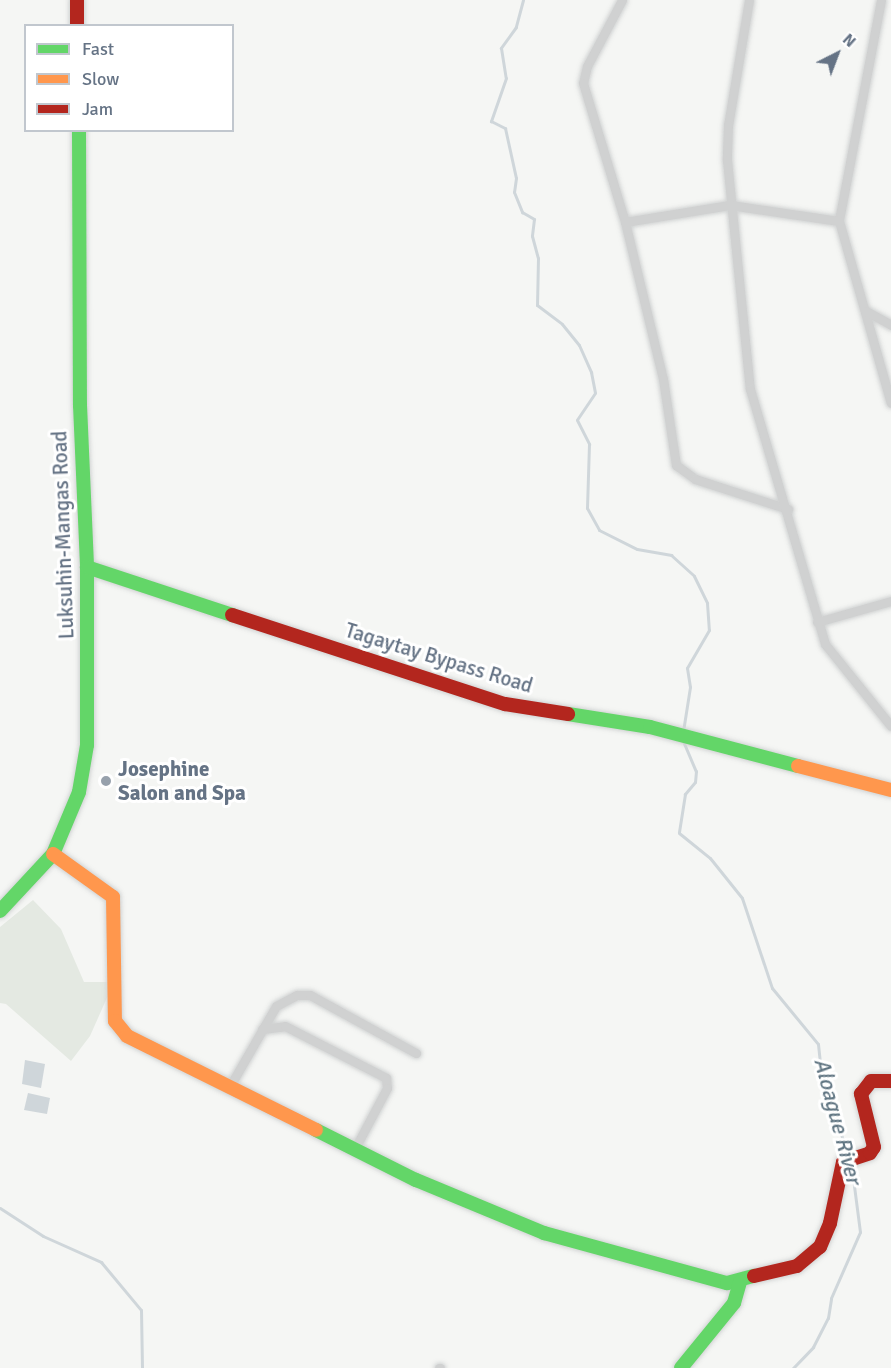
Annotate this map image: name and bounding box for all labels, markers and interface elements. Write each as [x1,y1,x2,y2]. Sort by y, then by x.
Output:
legend [24,24,234,132]
north arrow [807,24,867,84]
text: N [838,29,860,52]
text: Fast [82,38,114,60]
text: Slow [82,68,119,90]
text: Jam [82,98,113,120]
street label: Luksuhin-Mangas Road [47,430,79,640]
street label: Tagaytay Bypass Road [342,617,536,699]
place label: Josephine Salon and Spa [118,756,246,806]
marker: Josephine Salon and Spa [99,774,113,788]
water label: Aloague River [809,1055,867,1187]

